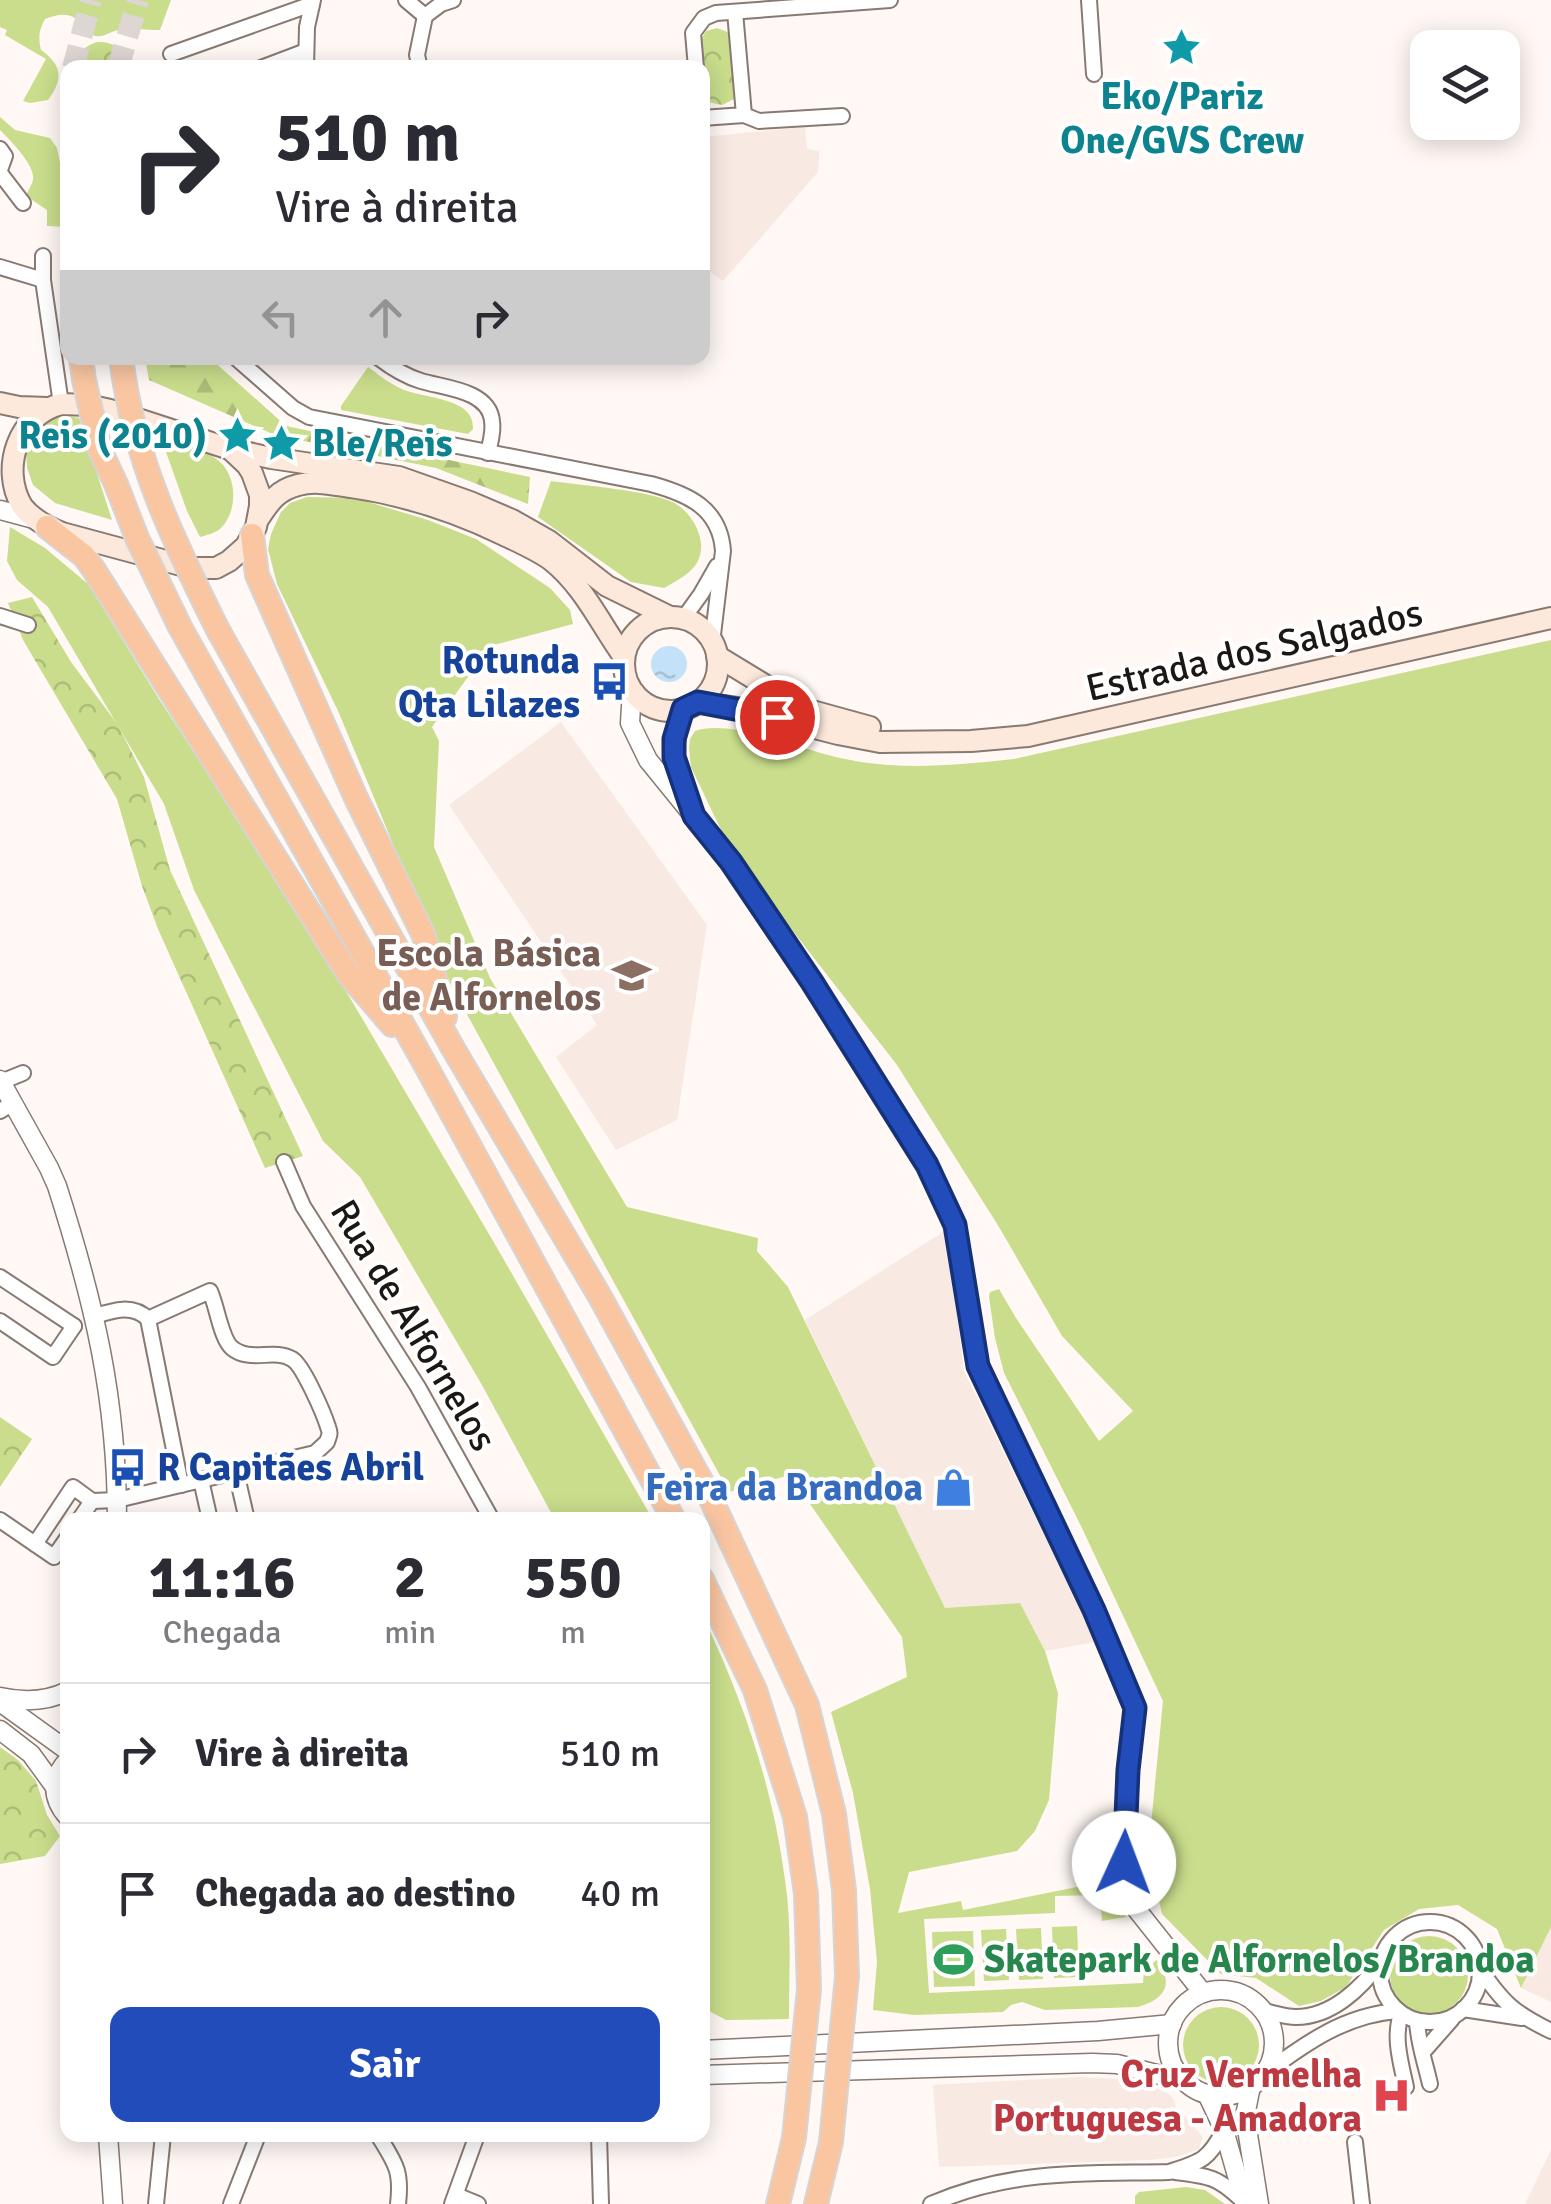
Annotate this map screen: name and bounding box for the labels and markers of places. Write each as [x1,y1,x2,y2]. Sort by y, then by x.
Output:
place icon: Eko/Pariz One/GVS Crew [1161,26,1203,68]
place label: Eko/Pariz One/GVS Crew [1060,73,1304,164]
place label: Reis (2010) [18,412,207,459]
place icon: Reis (2010) [216,414,258,456]
place label: Ble/Reis [312,420,453,467]
place icon: Ble/Reis [261,422,303,464]
place label: Rotunda Qta Lilazes [398,637,580,728]
bus stop icon: Rotunda Qta Lilazes [589,661,631,703]
pin [735,675,820,760]
place label: Escola Básica de Alfornelos [376,930,601,1021]
school or university icon: Escola Básica de Alfornelos [610,954,652,996]
place label: R Capitães Abril [157,1444,424,1491]
bus stop icon: R Capitães Abril [106,1446,148,1488]
place label: Feira da Brandoa [645,1464,923,1511]
shop icon: Feira da Brandoa [932,1466,974,1508]
place label: Skatepark de Alfornelos/Brandoa [984,1936,1535,1983]
sports icon: Skatepark de Alfornelos/Brandoa [933,1938,975,1980]
place label: Cruz Vermelha Portuguesa - Amadora [993,2051,1362,2142]
hospital icon: Cruz Vermelha Portuguesa - Amadora [1371,2075,1413,2117]

